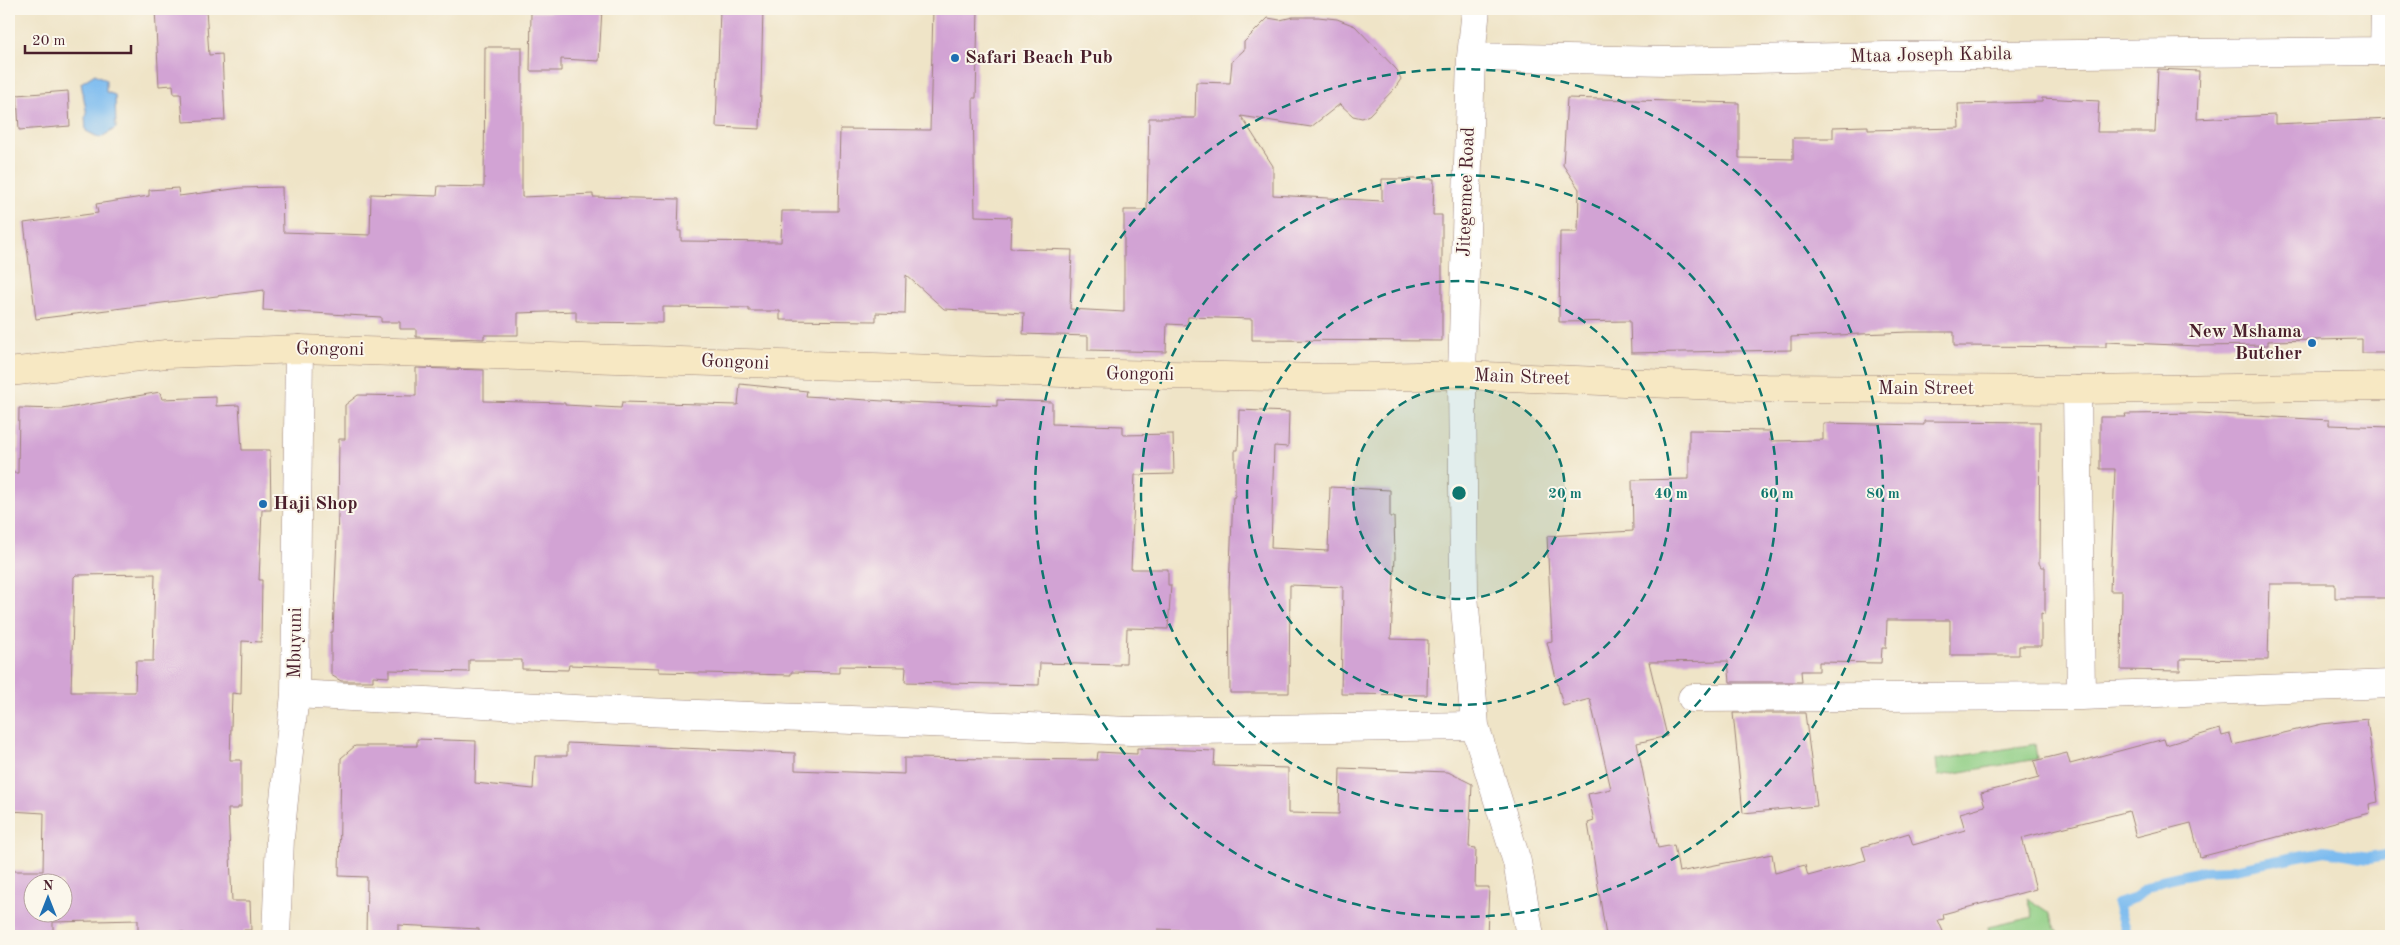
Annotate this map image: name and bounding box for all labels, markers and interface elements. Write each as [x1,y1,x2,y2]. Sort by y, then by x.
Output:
scale bar [25,22,131,54]
text: 20 m [32,34,66,49]
street label: Mtaa Joseph Kabila [1850,45,2013,67]
place label: Safari Beach Pub [965,49,1113,68]
marker: Safari Beach Pub [949,52,961,64]
street label: Jitegemee Road [1455,127,1479,257]
place label: New Mshama Butcher [2188,323,2302,364]
marker: New Mshama Butcher [2306,337,2318,349]
street label: Gongoni [296,340,364,360]
street label: Gongoni [700,352,770,374]
street label: Gongoni [1106,365,1174,385]
street label: Main Street [1474,367,1570,389]
street label: Main Street [1878,380,1974,399]
centre of rings [1450,484,1468,502]
text: 20 m [1548,487,1582,502]
text: 40 m [1654,487,1688,502]
text: 60 m [1760,487,1794,502]
text: 80 m [1866,487,1900,502]
place label: Haji Shop [273,495,358,514]
marker: Haji Shop [257,498,269,510]
street label: Mbuyuni [286,607,306,679]
north arrow [22,872,72,922]
text: N [43,879,54,893]

